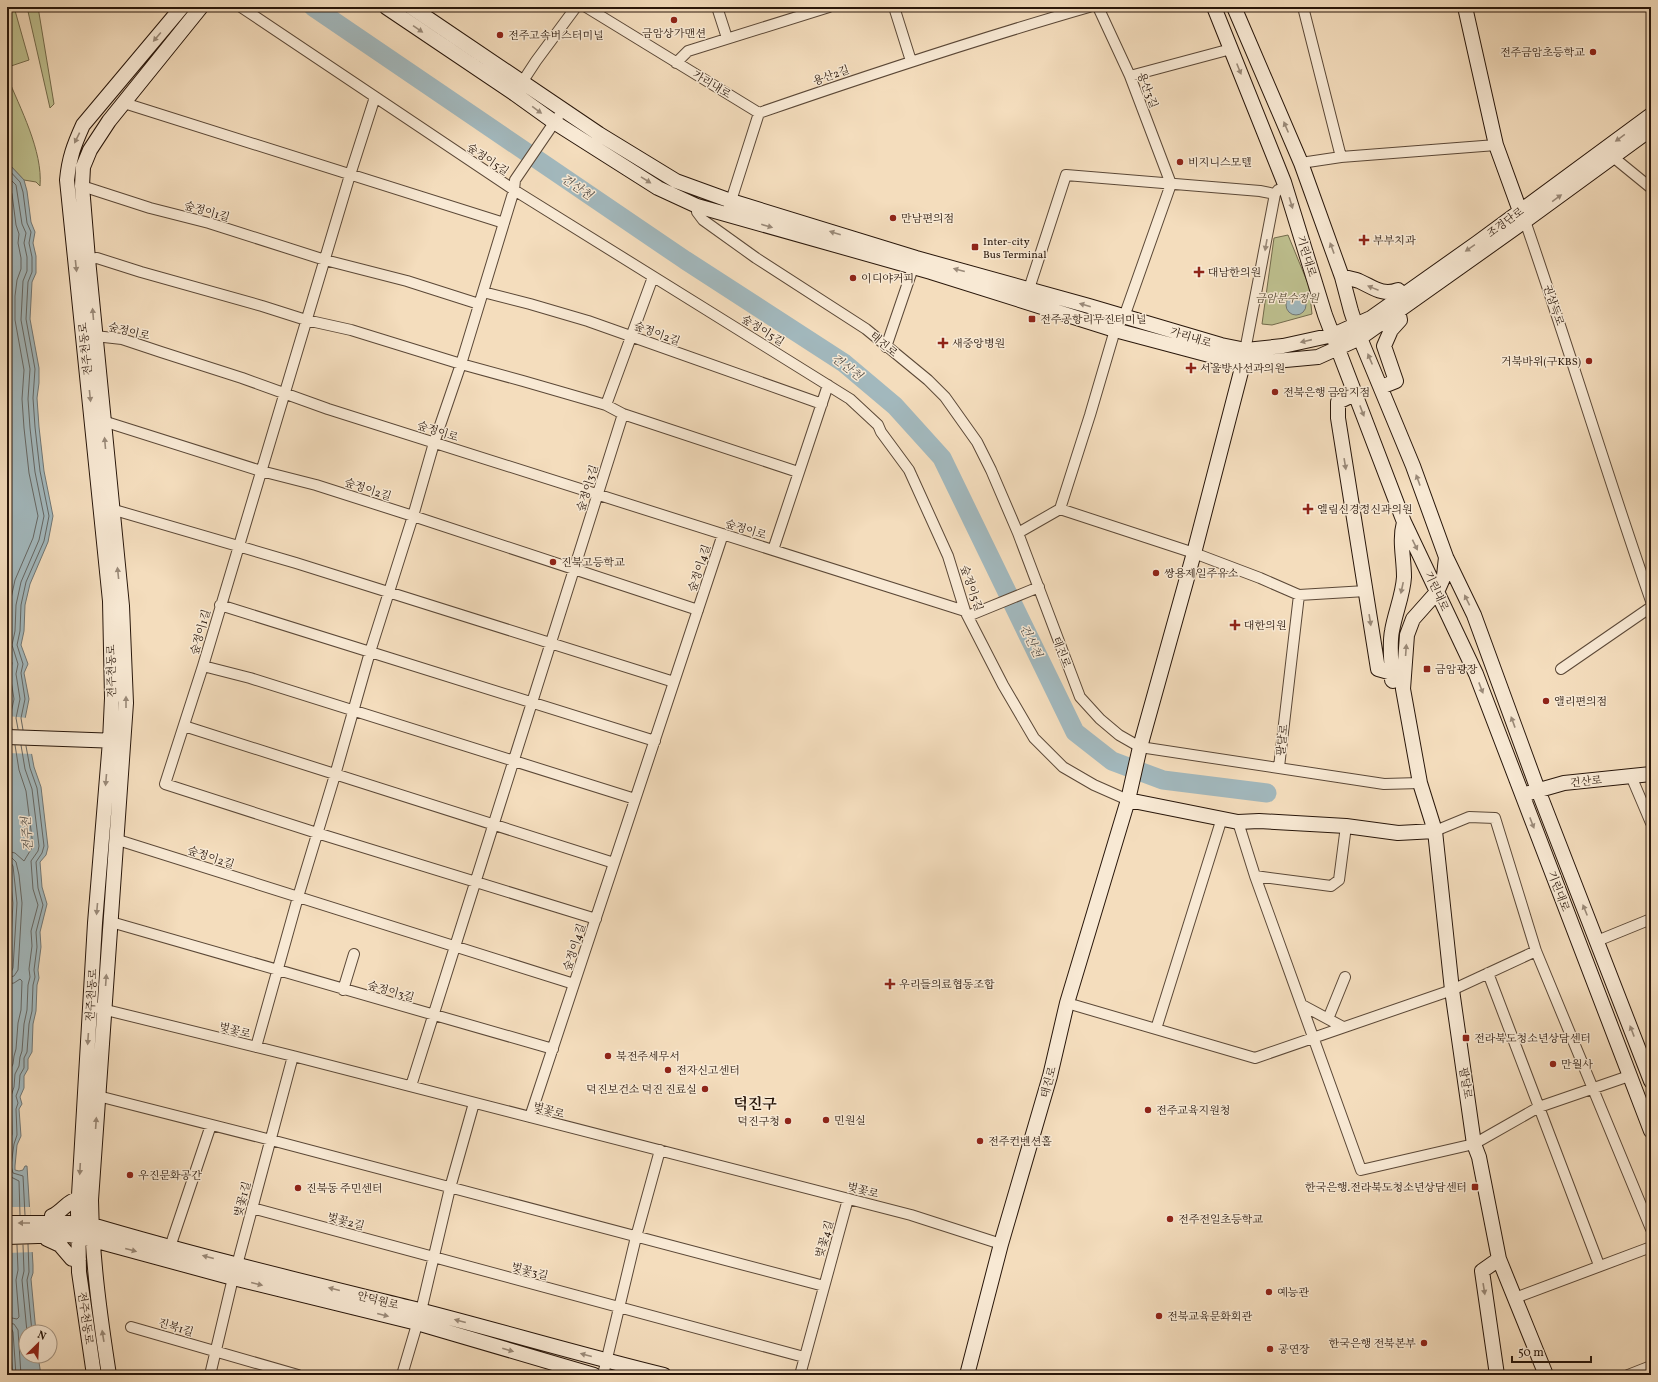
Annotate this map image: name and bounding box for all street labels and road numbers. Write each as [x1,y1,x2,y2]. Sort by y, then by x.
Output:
street label: 용산2길 [811,63,852,90]
street label: 가리내로 [689,68,734,103]
street label: 용산3길 [1133,70,1160,111]
street label: 숲정이5길 [463,141,511,180]
street label: 숲정이1길 [182,199,231,226]
street label: 조경단로 [1484,204,1528,242]
street label: 기린대로 [1292,234,1319,279]
street label: 권삼득로 [1539,283,1567,328]
street label: 숲정이5길 [738,312,786,350]
street label: 숲정이2길 [631,319,682,350]
street label: 숲정이로 [106,320,151,345]
street label: 전주천동로 [76,321,97,376]
street label: 가리내로 [1168,325,1213,352]
street label: 태진로 [866,329,900,361]
street label: 숲정이로 [415,419,460,446]
street label: 숲정이3길 [574,463,603,514]
street label: 숲정이2길 [342,476,393,505]
street label: 숲정이로 [723,517,768,544]
street label: 숲정이4길 [686,543,715,594]
street label: 숲정이5길 [956,563,985,614]
street label: 기린대로 [1420,569,1452,614]
street label: 숲정이1길 [188,608,215,657]
street label: 태진로 [1048,635,1073,670]
street label: 전주천동로 [105,644,120,698]
street label: 팔달로 [1274,723,1293,757]
street label: 건산로 [1570,773,1603,792]
street label: 숲정이2길 [185,844,236,873]
street label: 기린대로 [1543,869,1572,914]
street label: 숲정이4길 [561,922,590,973]
street label: 전주천동로 [83,968,102,1022]
street label: 숲정이3길 [365,979,416,1006]
street label: 벚꽃로 [217,1020,252,1043]
street label: 태진로 [1038,1065,1061,1100]
street label: 팔달로 [1455,1066,1474,1101]
street label: 벚꽃로 [531,1100,566,1123]
street label: 벚꽃1길 [232,1180,255,1219]
street label: 벚꽃로 [845,1180,880,1203]
street label: 벚꽃2길 [325,1210,366,1235]
street label: 벚꽃4길 [813,1219,838,1260]
street label: 벚꽃3길 [510,1260,550,1285]
street label: 안덕원로 [355,1289,400,1314]
street label: 전주천동로 [73,1291,96,1346]
street label: 진북1길 [156,1316,195,1341]

